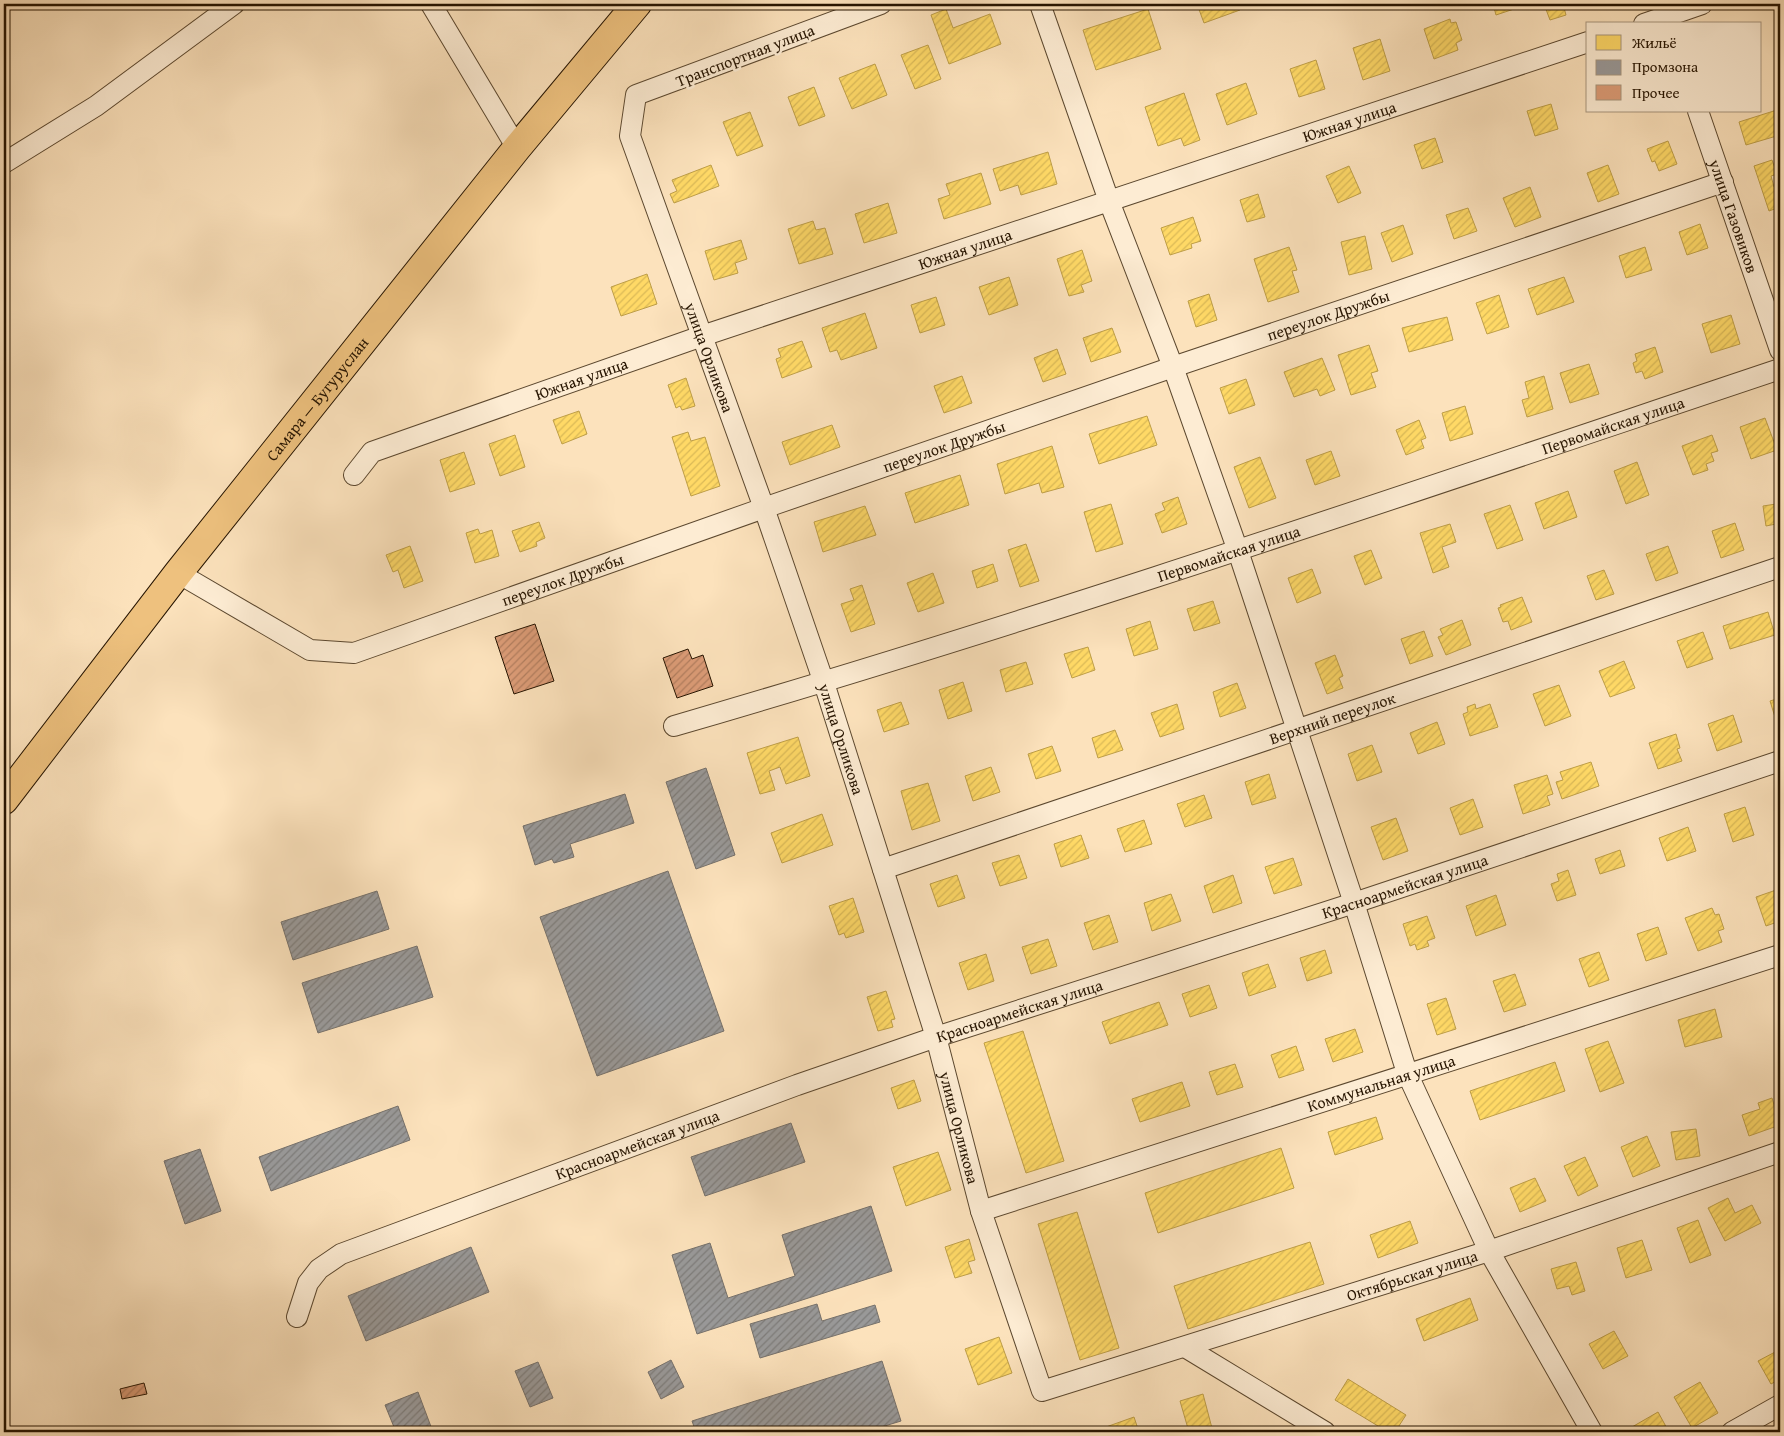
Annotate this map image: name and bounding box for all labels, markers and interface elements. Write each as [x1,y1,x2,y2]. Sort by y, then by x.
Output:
street label: Транспортная улица [672,17,818,93]
legend [1586,22,1762,112]
text: Жильё [1631,32,1677,53]
text: Промзона [1632,56,1699,77]
text: Прочее [1632,82,1680,103]
street label: Южная улица [1299,94,1400,148]
street label: улица Газовиков [1703,155,1765,276]
street label: Южная улица [915,222,1015,275]
street label: переулок Дружбы [1264,283,1392,347]
street label: улица Орликова [679,298,741,416]
street label: Самара — Бугуруслан [260,331,374,466]
street label: Южная улица [531,351,631,406]
street label: Первомайская улица [1538,390,1688,460]
street label: переулок Дружбы [879,414,1008,478]
street label: Первомайская улица [1154,518,1304,588]
street label: переулок Дружбы [498,547,627,612]
street label: улица Орликова [813,679,871,798]
street label: Верхний переулок [1266,685,1399,750]
street label: Красноармейская улица [1319,847,1491,925]
street label: Красноармейская улица [933,972,1106,1048]
street label: Коммунальная улица [1304,1048,1458,1118]
street label: улица Орликова [933,1068,986,1187]
street label: Красноармейская улица [552,1103,723,1186]
street label: Октябрьская улица [1343,1243,1481,1307]

